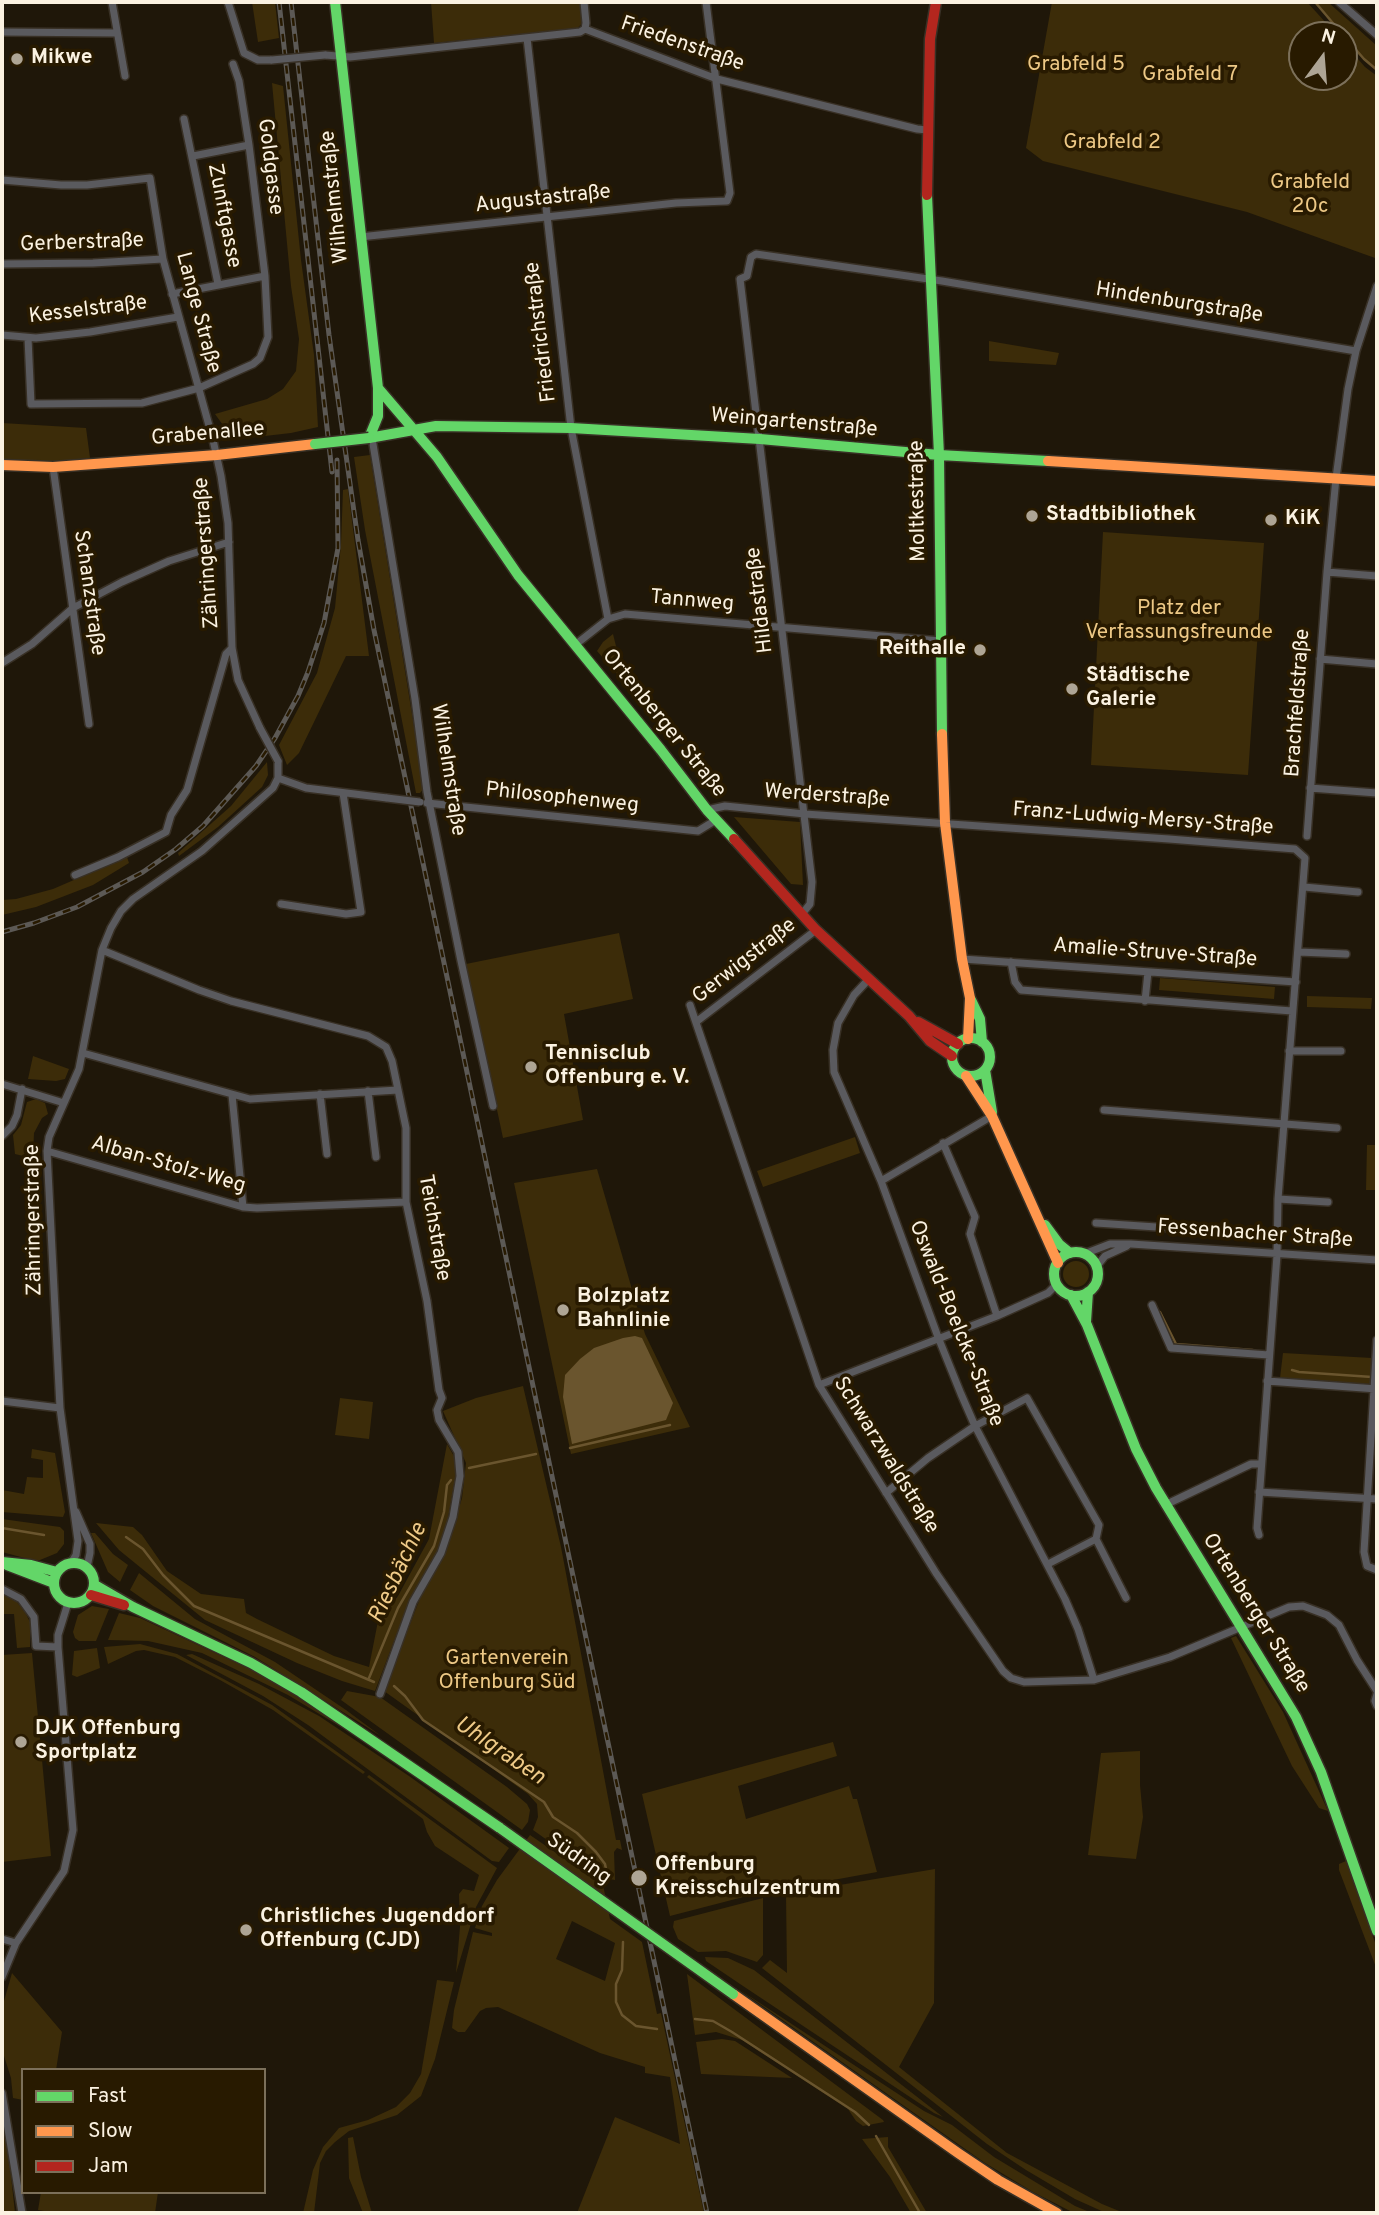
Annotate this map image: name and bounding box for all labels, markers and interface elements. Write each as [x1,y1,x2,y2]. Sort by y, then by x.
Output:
street label: Friedenstraße [617,12,747,78]
north arrow [1288,21,1358,91]
text: N [1318,24,1338,51]
place label: Mikwe [31,46,93,72]
marker: Mikwe [9,51,25,67]
park label: Grabfeld 5 [1027,53,1125,79]
park label: Grabfeld 7 [1142,63,1238,89]
street label: Goldgasse [251,117,287,217]
street label: Wilhelmstraße [316,129,356,265]
park label: Grabfeld 2 [1063,131,1161,157]
street label: Zunftgasse [201,162,245,270]
park label: Grabfeld 20c [1270,171,1350,221]
street label: Augustastraße [474,180,612,220]
street label: Gerberstraße [20,229,144,259]
street label: Lange Straße [169,250,225,376]
street label: Friedrichstraße [521,260,563,404]
street label: Hindenburgstraße [1094,278,1264,330]
street label: Kesselstraße [27,291,149,331]
street label: Weingartenstraße [710,404,878,444]
street label: Grabenallee [150,417,266,453]
street label: Moltkestraße [905,440,933,562]
street label: Zähringerstraße [190,476,226,630]
place label: Stadtbibliothek [1046,503,1196,529]
place label: KiK [1285,507,1321,533]
marker: Stadtbibliothek [1024,508,1040,524]
marker: KiK [1263,512,1279,528]
street label: Schanzstraße [67,529,109,657]
street label: Hildastraße [742,545,780,655]
street label: Tannweg [649,586,735,618]
park label: Platz der Verfassungsfreunde [1085,597,1273,647]
street label: Brachfeldstraße [1281,628,1317,778]
place label: Reithalle [879,637,966,663]
marker: Reithalle [972,642,988,658]
street label: Ortenberger Straße [595,645,731,803]
place label: Städtische Galerie [1086,664,1190,714]
marker: Städtische Galerie [1064,681,1080,697]
street label: Wilhelmstraße [424,702,470,838]
street label: Philosophenweg [484,778,640,820]
street label: Werderstraße [763,780,891,814]
street label: Franz-Ludwig-Mersy-Straße [1012,798,1274,842]
street label: Gerwigstraße [688,914,802,1010]
street label: Amalie-Struve-Straße [1052,934,1258,974]
place label: Tennisclub Offenburg e. V. [545,1042,689,1092]
marker: Tennisclub Offenburg e. V. [523,1059,539,1075]
street label: Alban-Stolz-Weg [88,1132,248,1200]
street label: Zähringerstraße [21,1144,49,1296]
street label: Teichstraße [411,1173,455,1283]
street label: Fessenbacher Straße [1156,1216,1354,1254]
street label: Oswald-Boelcke-Straße [902,1217,1008,1431]
place label: Bolzplatz Bahnlinie [577,1285,670,1335]
marker: Bolzplatz Bahnlinie [555,1302,571,1318]
street label: Schwarzwaldstraße [827,1373,943,1539]
water label: Riesbächle [364,1519,434,1629]
street label: Ortenberger Straße [1196,1529,1314,1699]
park label: Gartenverein Offenburg Süd [438,1647,576,1697]
water label: Uhlgraben [448,1712,550,1792]
place label: DJK Offenburg Sportplatz [35,1717,181,1767]
marker: DJK Offenburg Sportplatz [13,1734,29,1750]
street label: Südring [541,1829,615,1891]
place label: Offenburg Kreisschulzentrum [655,1853,841,1903]
marker: Offenburg Kreisschulzentrum [629,1868,649,1888]
place label: Christliches Jugenddorf Offenburg (CJD) [260,1905,494,1955]
marker: Christliches Jugenddorf Offenburg (CJD) [238,1922,254,1938]
legend [21,2068,266,2194]
text: Fast [88,2083,127,2110]
text: Slow [88,2118,133,2145]
text: Jam [88,2153,129,2180]

